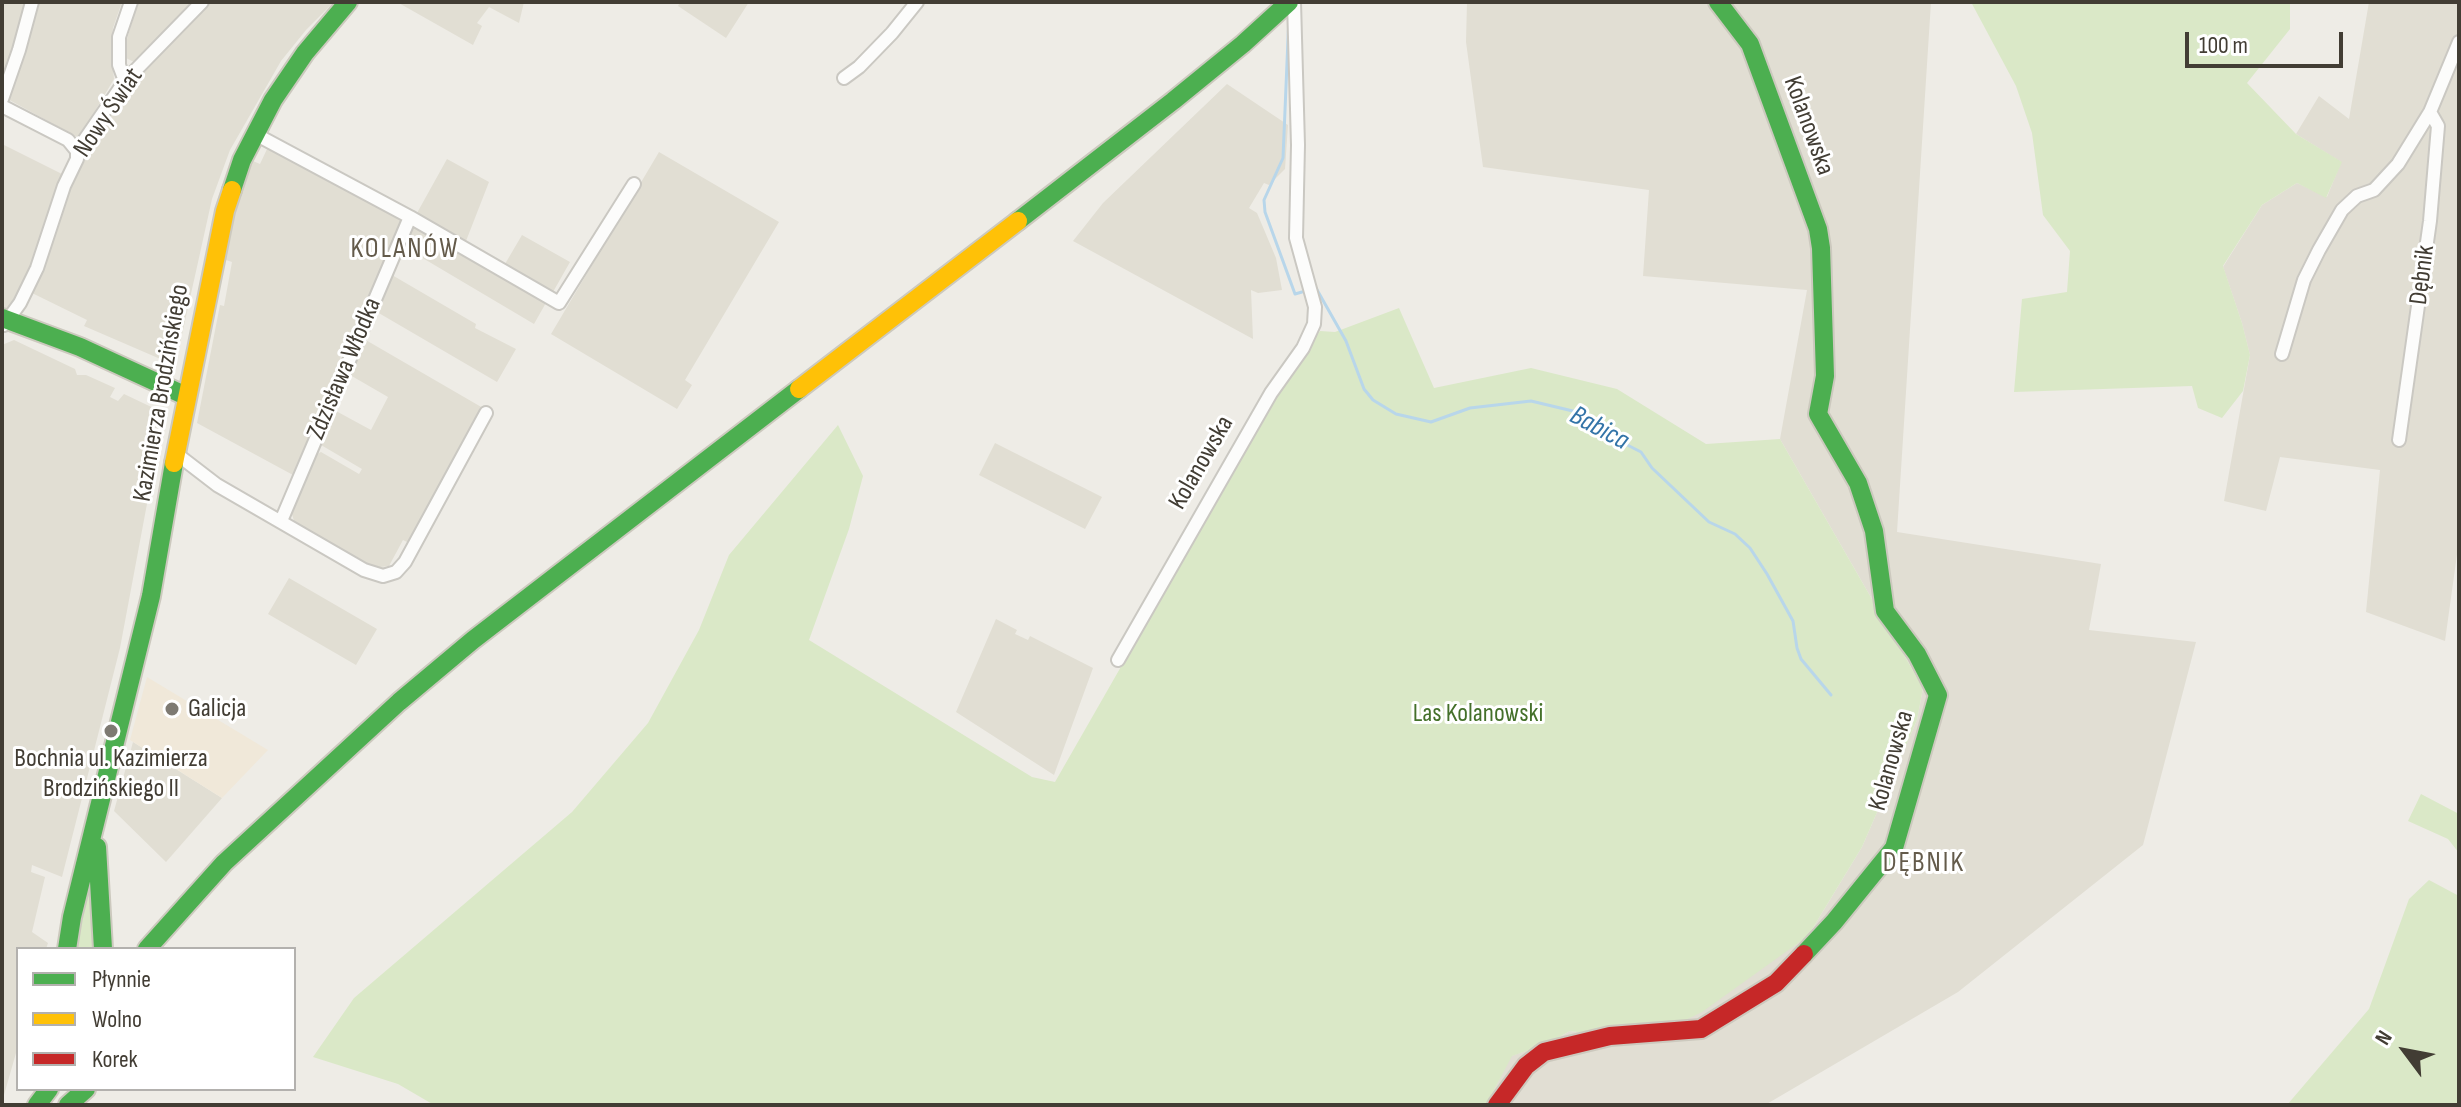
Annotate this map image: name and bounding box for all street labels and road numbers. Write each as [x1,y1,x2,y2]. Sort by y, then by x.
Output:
street label: Nowy Świat [68,62,150,164]
street label: Kolanowska [1776,72,1840,180]
street label: Dębnik [2404,243,2442,307]
street label: Kazimierza Brodzińskiego [128,282,196,504]
street label: Zdzisława Włodka [301,293,389,445]
street label: Kolanowska [1163,411,1241,515]
street label: Kolanowska [1863,707,1921,815]

